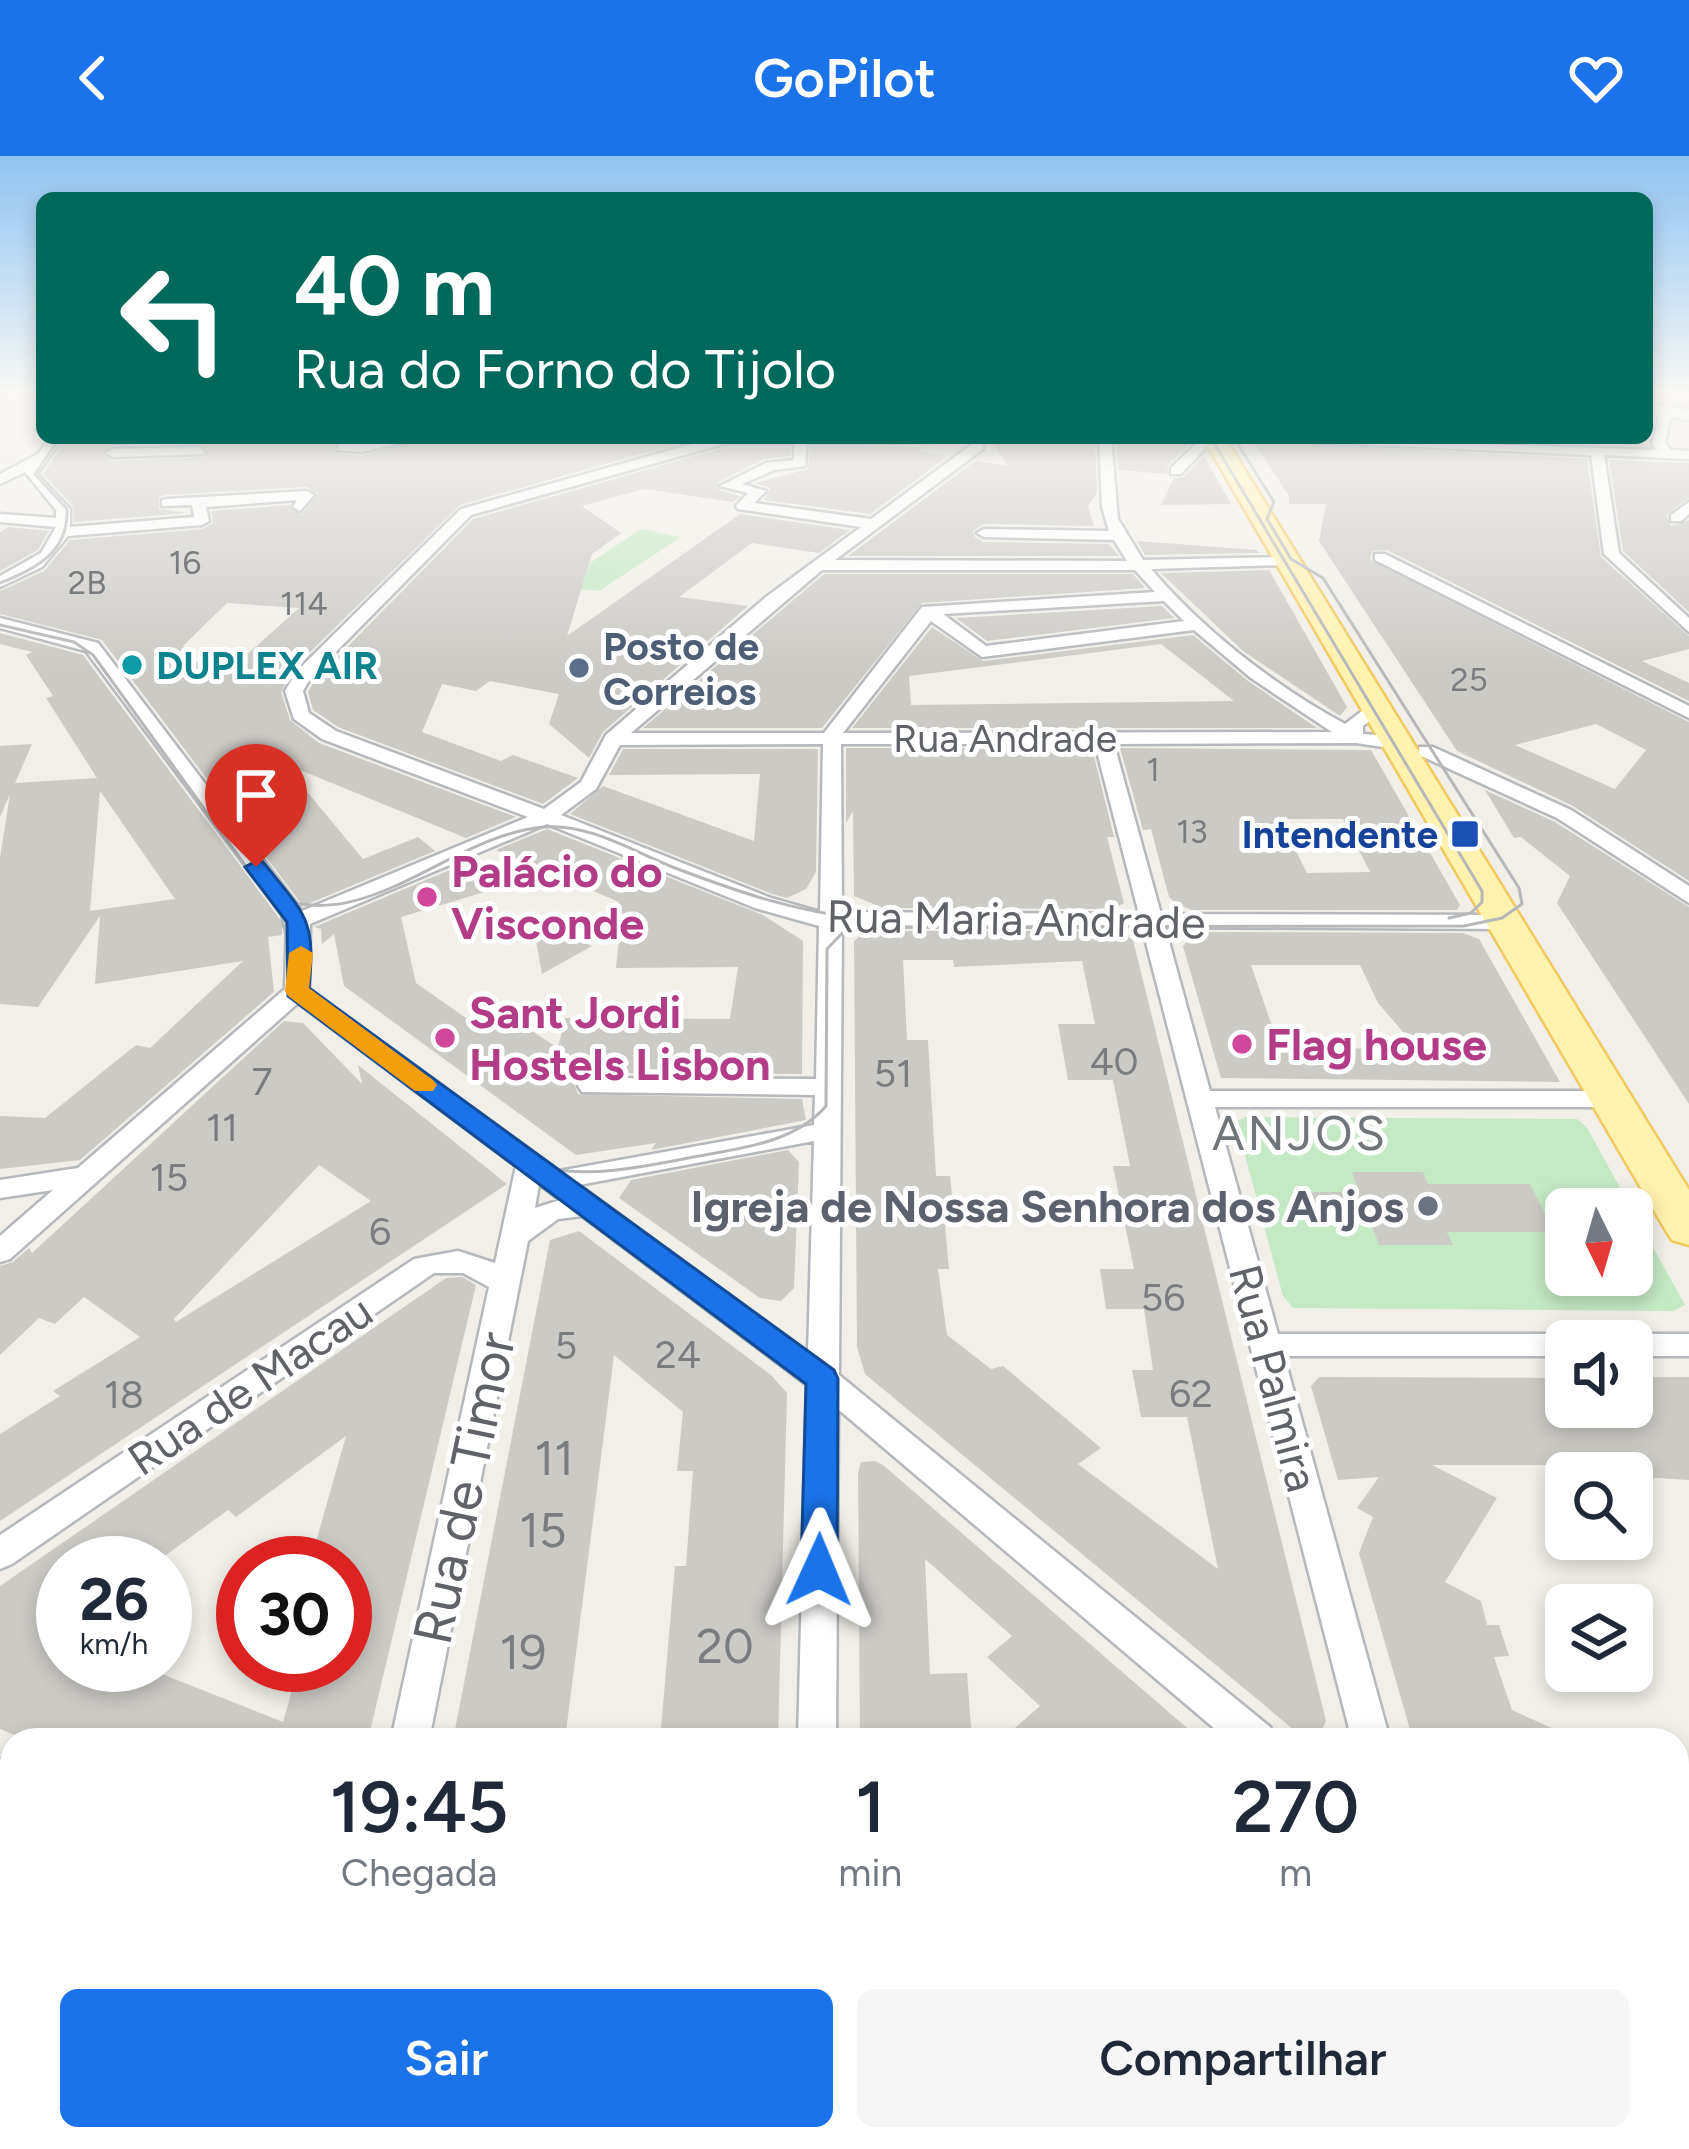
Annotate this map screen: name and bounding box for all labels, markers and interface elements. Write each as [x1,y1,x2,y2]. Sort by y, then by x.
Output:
icon: back [60,45,126,111]
icon: heart [1563,45,1629,111]
text: GoPilot [753,46,936,111]
text: 40 m [294,235,495,336]
icon: left [96,240,252,396]
text: Rua do Forno do Tijolo [294,337,836,402]
house number: 16 [169,543,201,582]
house number: 2B [68,563,106,602]
house number: 114 [280,584,328,623]
place label: Posto de Correios [603,623,759,715]
place label: DUPLEX AIR [156,642,378,689]
marker: DUPLEX AIR [119,652,145,678]
marker: Posto de Correios [566,655,592,681]
house number: 25 [1450,660,1488,699]
street label: Rua Andrade [893,715,1117,762]
pin [205,744,307,867]
house number: 1 [1146,750,1160,789]
icon: arrive [223,762,289,828]
place label: Intendente [1242,811,1438,858]
house number: 13 [1176,812,1208,851]
marker: Intendente [1449,818,1481,850]
place label: Palácio do Visconde [451,844,663,950]
marker: Palácio do Visconde [414,884,440,910]
street label: Rua Maria Andrade [826,889,1206,949]
place label: Sant Jordi Hostels Lisbon [469,985,771,1091]
place label: Flag house [1266,1017,1487,1071]
marker: Sant Jordi Hostels Lisbon [432,1025,458,1051]
marker: Flag house [1229,1031,1255,1057]
house number: 40 [1089,1038,1139,1085]
house number: 51 [874,1050,912,1097]
house number: 7 [252,1058,272,1105]
house number: 11 [206,1104,238,1151]
district label: ANJOS [1212,1104,1388,1162]
house number: 15 [150,1154,188,1201]
place label: Igreja de Nossa Senhora dos Anjos [690,1179,1404,1233]
north arrow [1545,1188,1653,1296]
map controls [1545,1188,1653,1692]
marker: Igreja de Nossa Senhora dos Anjos [1415,1193,1441,1219]
house number: 6 [369,1208,391,1255]
street label: Rua Palmira [1218,1259,1330,1497]
house number: 56 [1141,1274,1185,1321]
street label: Rua de Macau [118,1284,382,1486]
button: sound [1545,1320,1653,1428]
house number: 5 [555,1322,577,1369]
street label: Rua de Timor [400,1326,529,1650]
house number: 24 [655,1331,701,1378]
house number: 62 [1169,1370,1213,1417]
house number: 18 [104,1371,144,1418]
house number: 11 [534,1429,574,1487]
button: search [1545,1452,1653,1560]
house number: 15 [519,1501,567,1559]
position arrow [756,1507,882,1633]
speed limit sign: 30 [216,1536,372,1692]
text: 26 [79,1563,149,1635]
button: layers [1545,1584,1653,1692]
house number: 20 [696,1617,754,1675]
house number: 19 [500,1623,547,1681]
text: km/h [80,1625,148,1662]
text: 19:45 [330,1764,508,1850]
text: 1 [855,1764,885,1850]
text: 270 [1232,1764,1359,1850]
text: Chegada [341,1849,498,1896]
text: min [838,1849,902,1896]
text: m [1279,1849,1312,1896]
button: Sair [60,1989,833,2127]
button: Compartilhar [857,1989,1629,2127]

